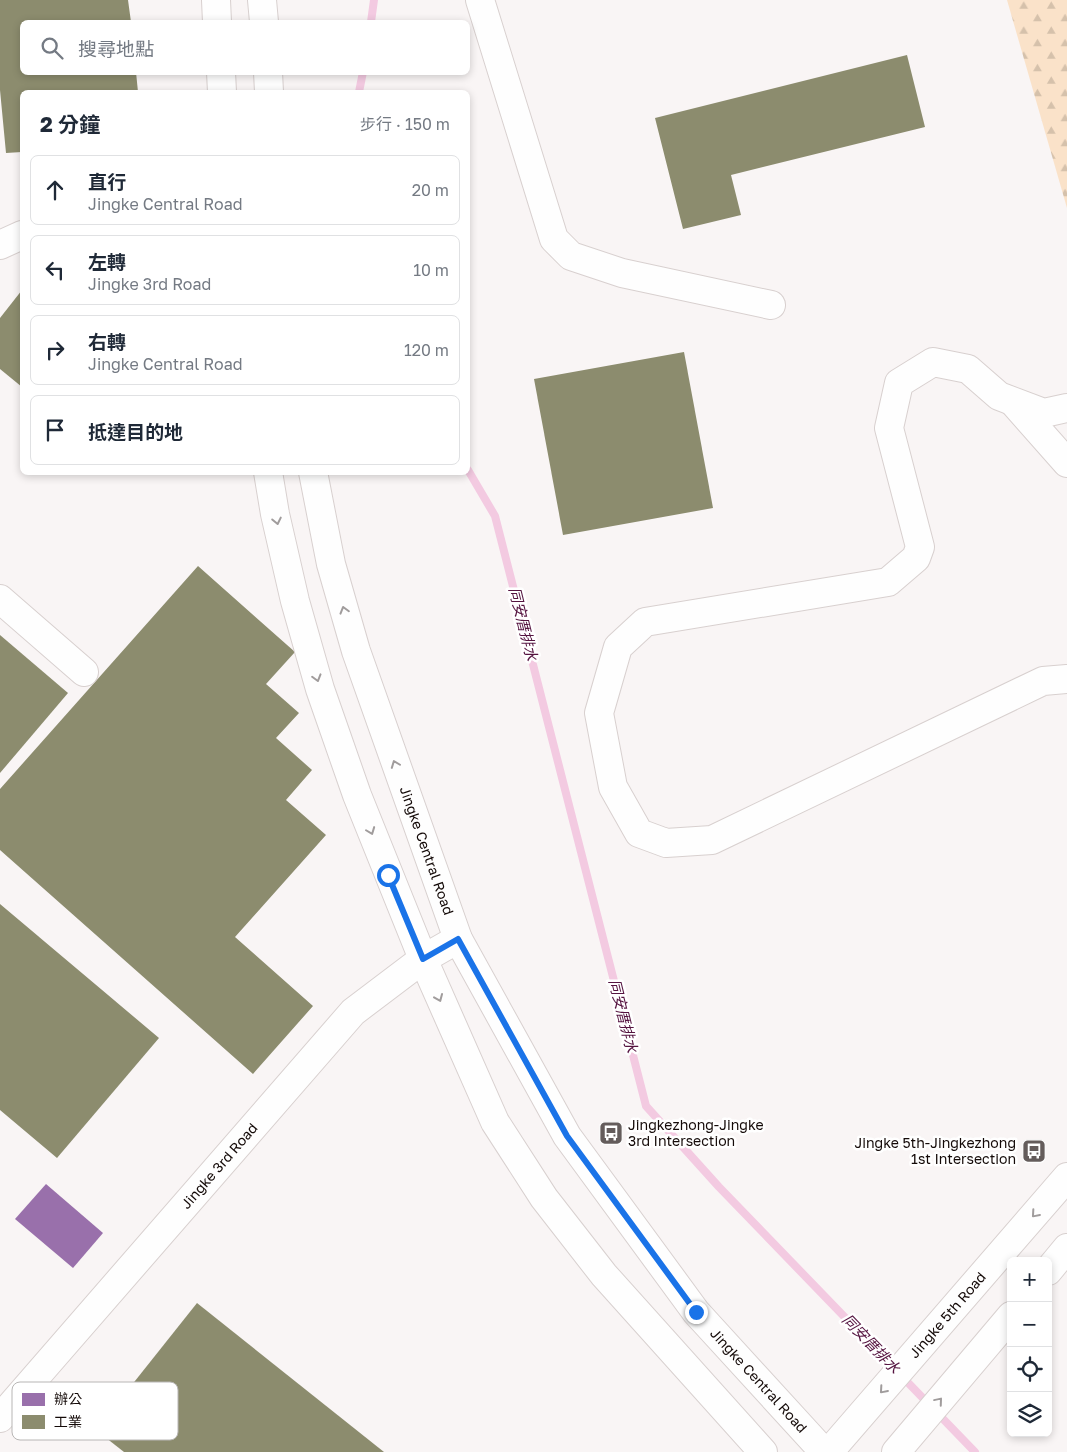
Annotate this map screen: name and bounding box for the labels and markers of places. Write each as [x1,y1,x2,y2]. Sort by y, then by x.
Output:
place label: Jingkezhong-Jingke 3rd Intersection [628,1116,764,1149]
bus stop icon: Jingkezhong-Jingke 3rd Intersection [598,1120,624,1146]
place label: Jingke 5th-Jingkezhong 1st Intersection [854,1134,1016,1167]
bus stop icon: Jingke 5th-Jingkezhong 1st Intersection [1021,1138,1047,1164]

